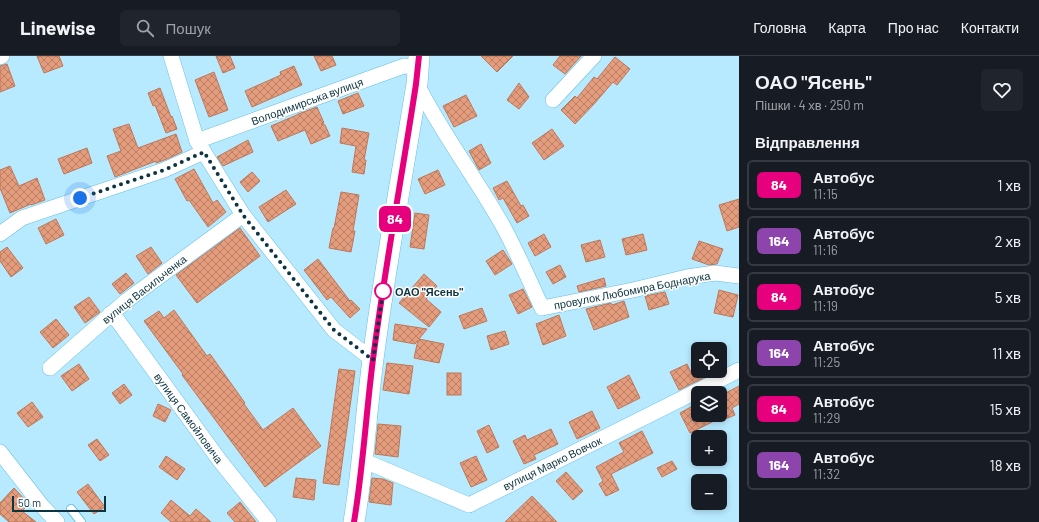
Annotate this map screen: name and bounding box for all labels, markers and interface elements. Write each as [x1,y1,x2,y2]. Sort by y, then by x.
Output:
search box [120,10,400,46]
text: Linewise [20,16,96,39]
icon: search [134,17,156,39]
text: Пошук [166,19,211,37]
text: Головна [753,19,806,36]
text: Карта [828,19,866,36]
text: Про нас [888,19,939,36]
text: Контакти [961,19,1019,36]
button: heart [981,69,1023,111]
text: ОАО "Ясень" [755,70,872,93]
street label: Володимирська вулиця [249,75,365,127]
text: Пішки · 4 хв · 250 m [755,97,864,113]
text: Відправлення [755,133,860,151]
text: Автобус [813,168,875,186]
text: 84 [771,176,787,193]
text: 1 хв [997,176,1021,194]
text: 11:15 [813,186,838,202]
your location [70,188,90,208]
line badge: 84 [377,206,413,232]
text: 84 [387,210,403,227]
text: Автобус [813,224,875,242]
text: 164 [769,232,789,249]
text: 2 хв [994,232,1021,250]
text: 11:16 [813,242,838,258]
street label: вулиця Васильченка [99,251,189,326]
street label: провулок Любомира Боднарука [553,268,712,312]
text: Автобус [813,280,875,298]
marker: ОАО "Ясень" [374,282,392,300]
place label: ОАО "Ясень" [395,285,463,298]
text: 84 [771,288,787,305]
text: 5 хв [995,288,1021,306]
text: 11:19 [813,298,838,314]
text: Автобус [813,336,875,354]
map controls [691,342,727,510]
button: locate [691,342,727,378]
text: 164 [769,344,789,361]
text: 11 хв [992,344,1021,362]
text: 11:25 [813,354,840,370]
street label: вулиця Самойловича [152,370,227,466]
button: layers [691,386,727,422]
text: Автобус [813,392,875,410]
text: 84 [771,400,787,417]
text: 15 хв [990,400,1021,418]
text: 11:29 [813,410,840,426]
button: + [691,430,727,466]
street label: вулиця Марко Вовчок [501,433,604,493]
text: Автобус [813,448,875,466]
text: 164 [769,456,789,473]
text: 18 хв [989,456,1021,474]
text: 11:32 [813,466,840,482]
button: − [691,474,727,510]
scale bar [12,494,106,513]
text: 50 m [18,496,41,509]

